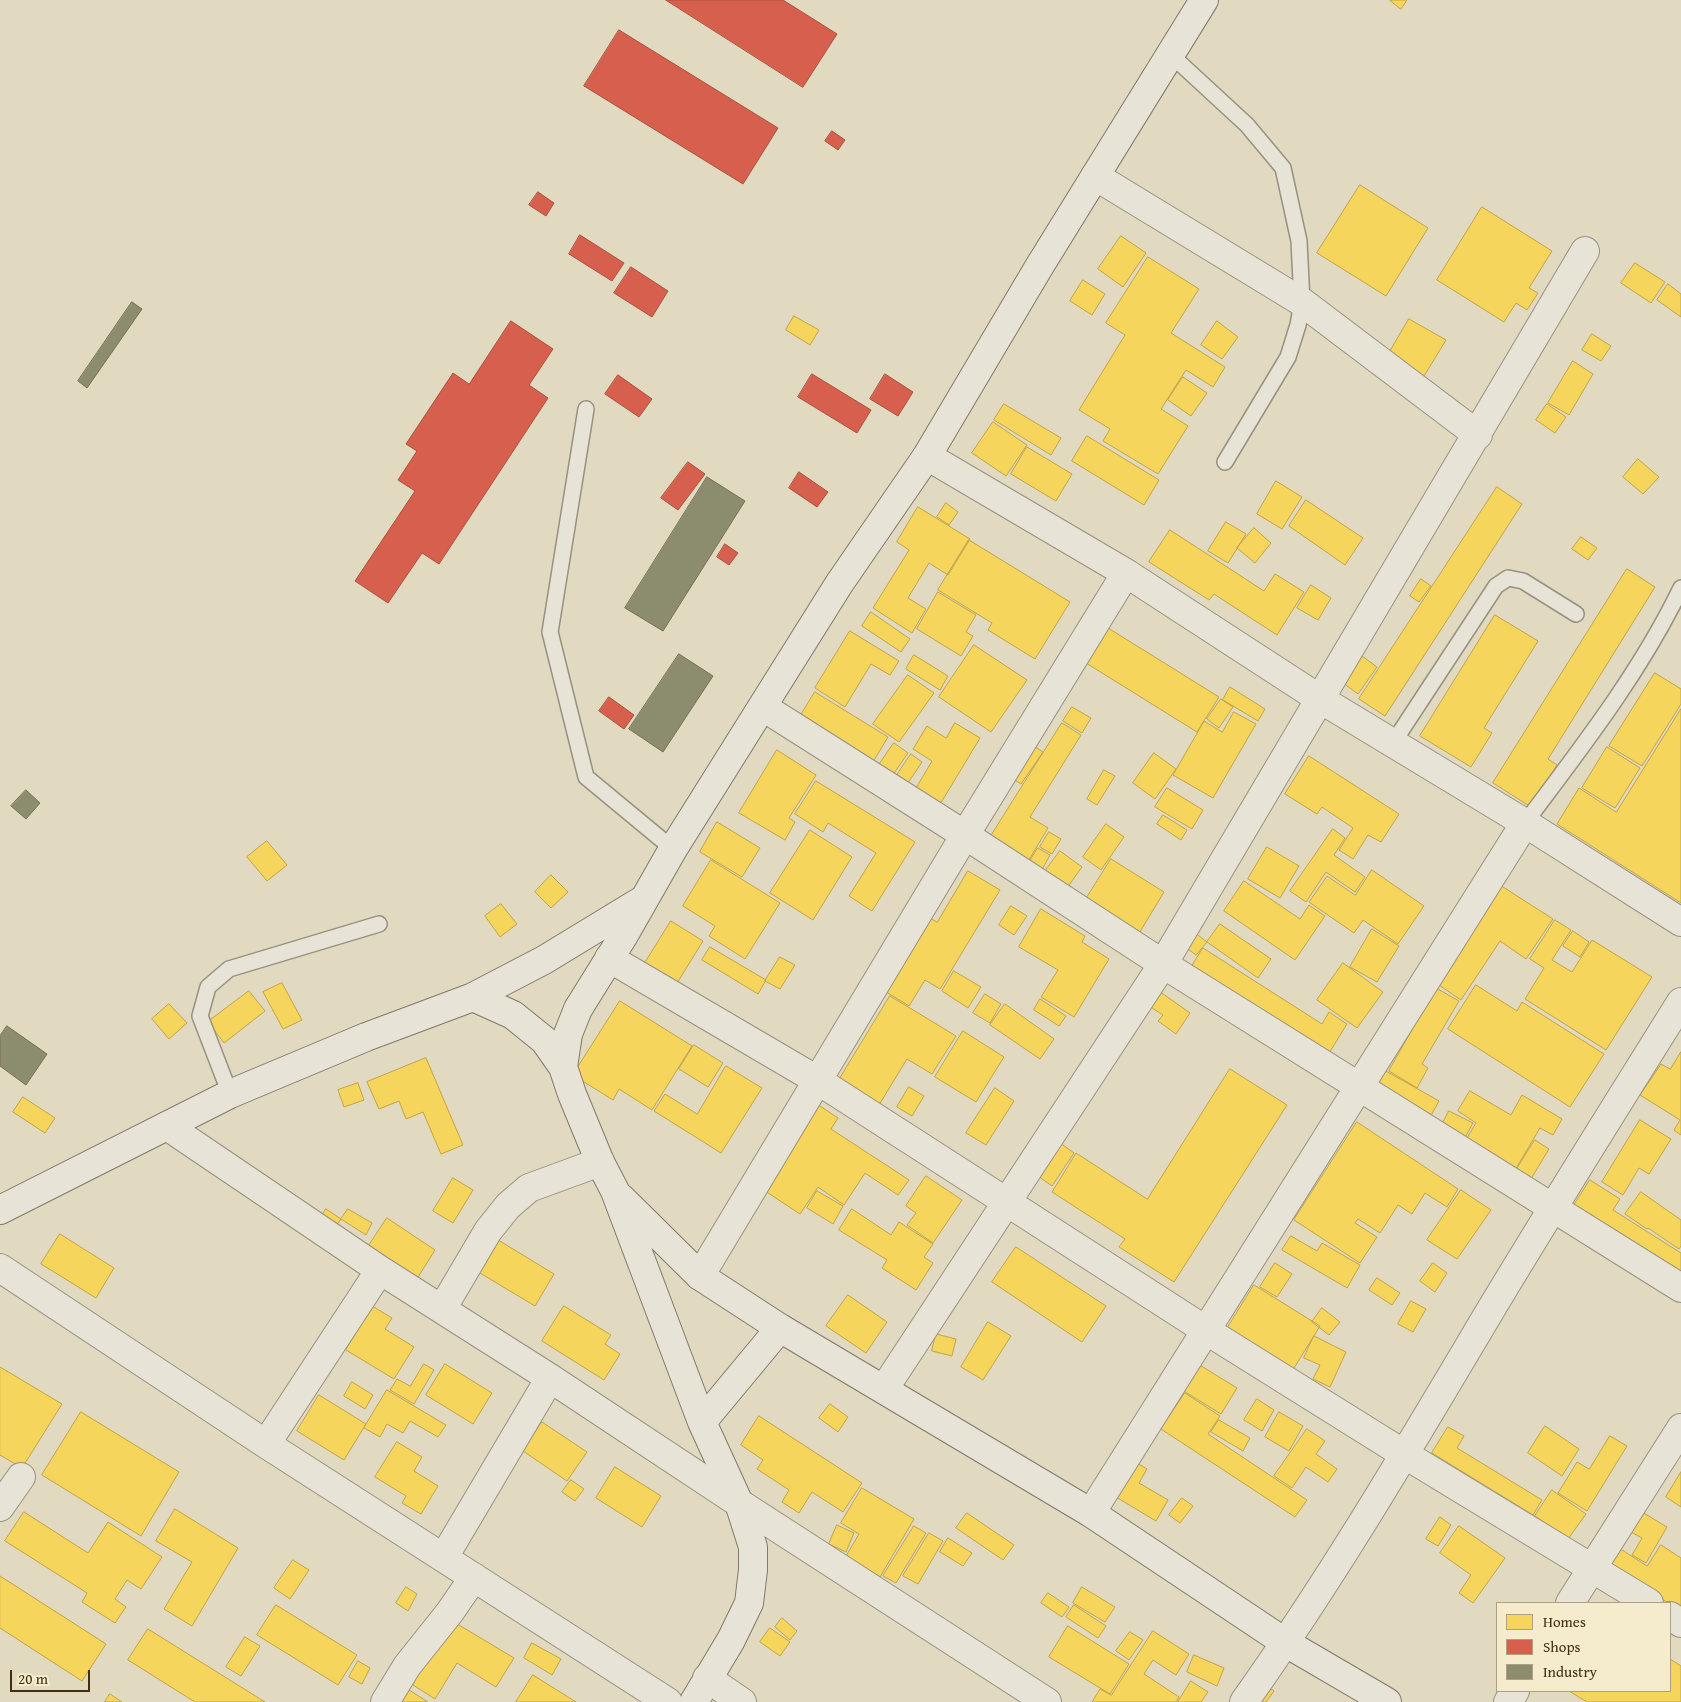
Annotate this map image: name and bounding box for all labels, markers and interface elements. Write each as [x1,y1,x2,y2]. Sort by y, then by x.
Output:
legend [1496,1602,1671,1692]
text: Homes [1543,1611,1586,1632]
text: Shops [1543,1636,1580,1657]
scale bar [12,1660,92,1692]
text: Industry [1543,1661,1597,1682]
text: 20 m [18,1668,48,1689]

